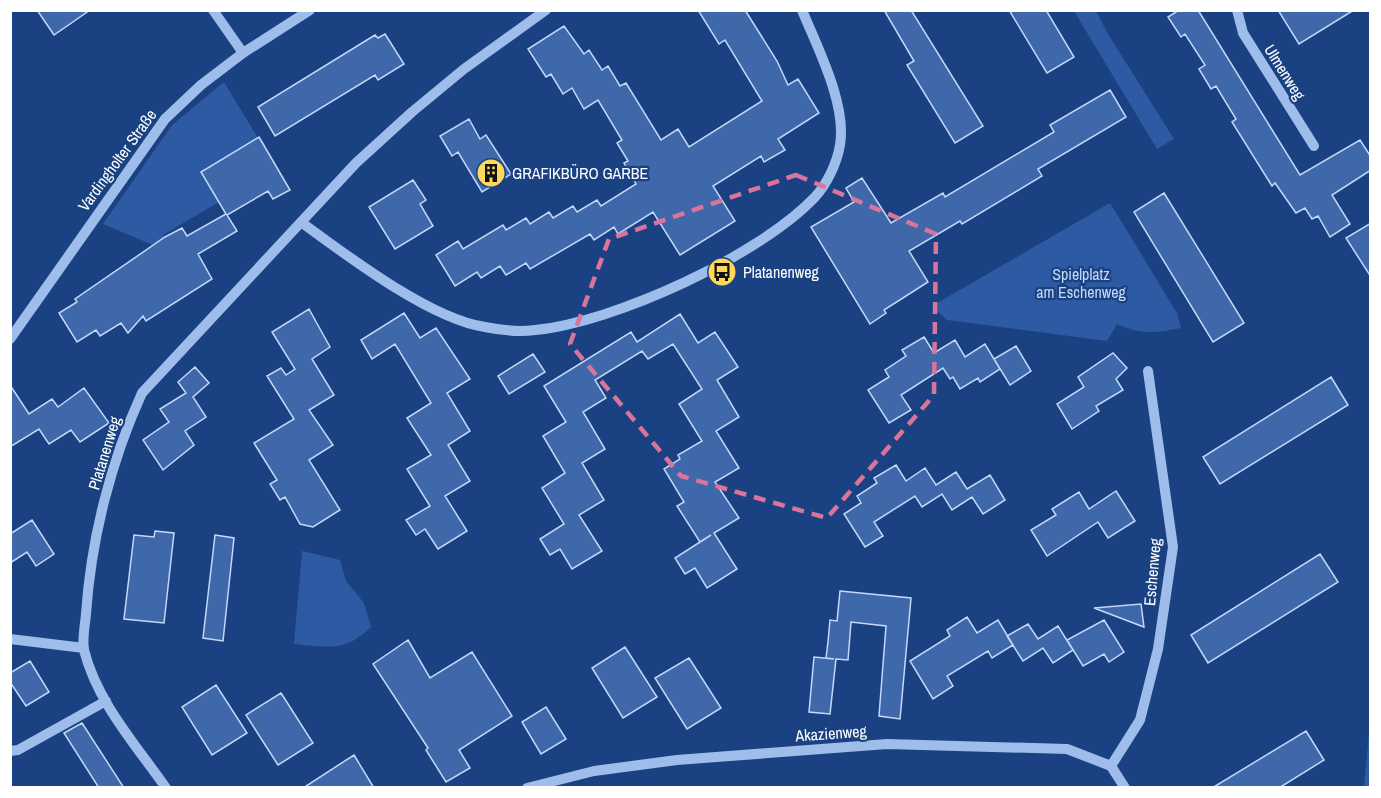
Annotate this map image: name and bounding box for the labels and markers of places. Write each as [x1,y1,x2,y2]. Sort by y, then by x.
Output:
building icon: GRAFIKBÜRO GARBE [475,157,507,189]
place label: GRAFIKBÜRO GARBE [512,162,648,184]
bus stop icon: Platanenweg [706,256,738,288]
place label: Platanenweg [743,261,820,283]

